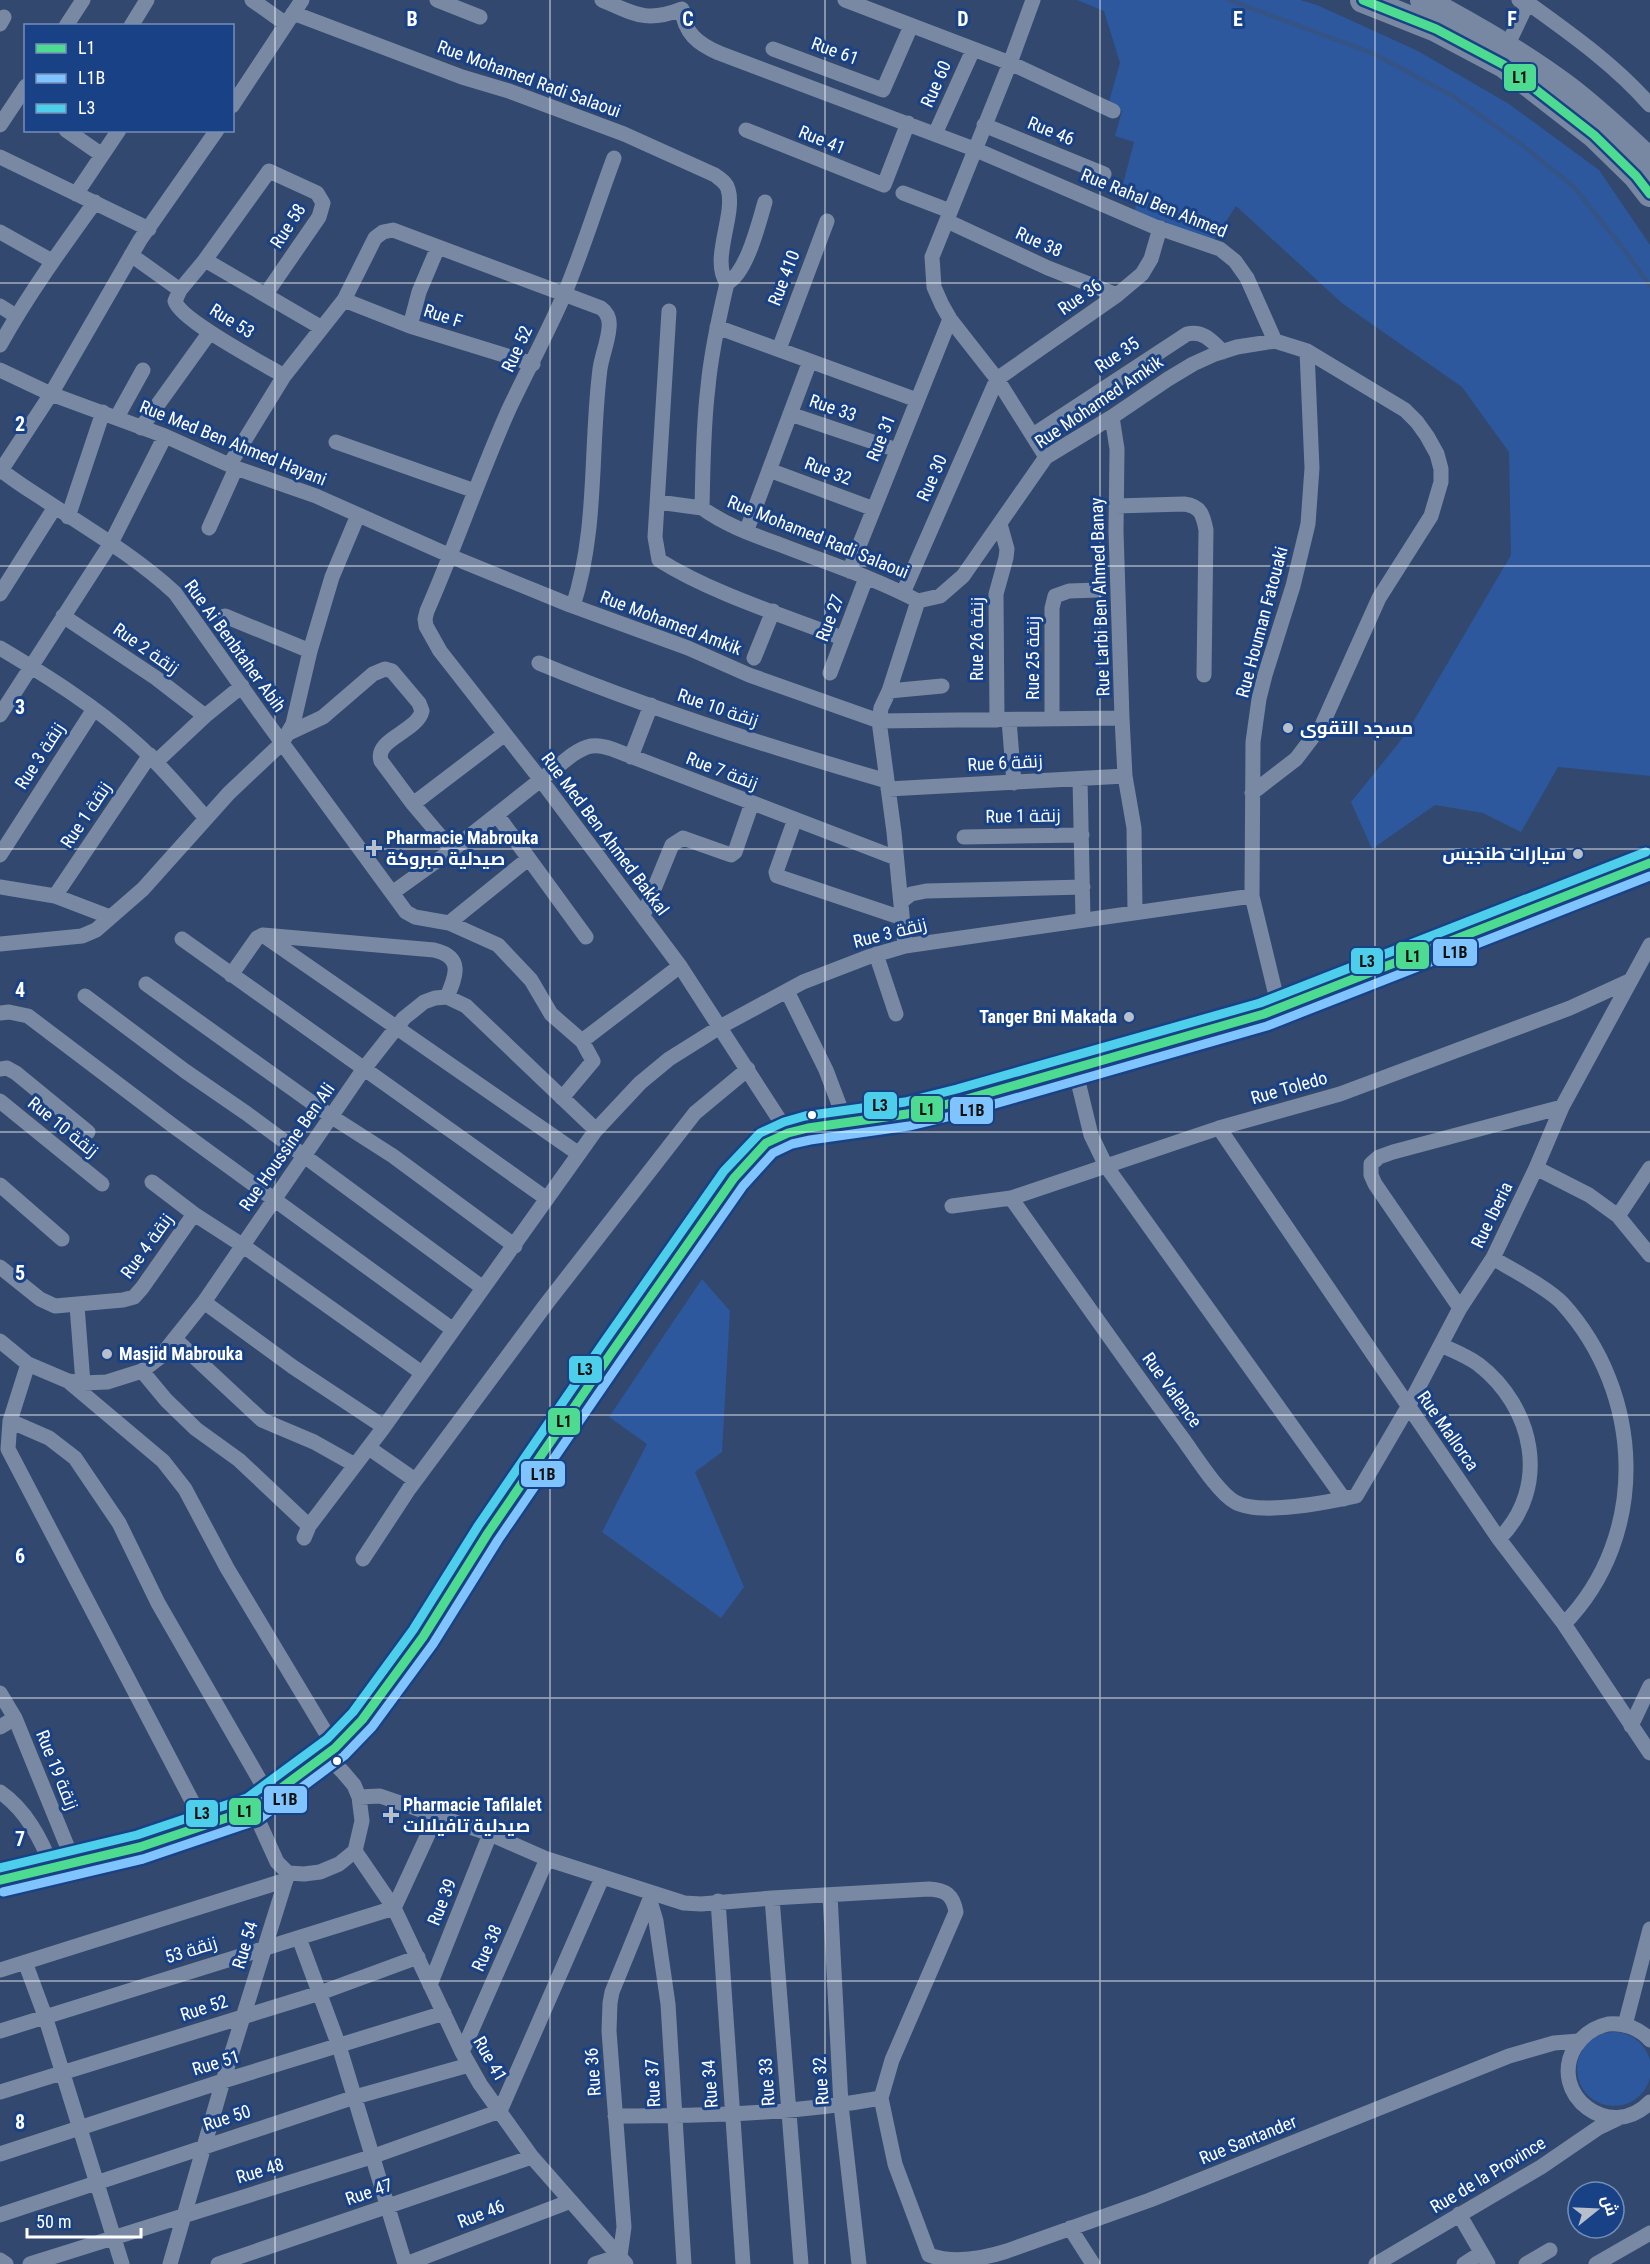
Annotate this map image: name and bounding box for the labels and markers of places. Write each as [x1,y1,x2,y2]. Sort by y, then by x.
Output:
place label: مسجد التقوى [1300,717,1413,739]
marker: مسجد التقوى [1281,721,1295,735]
place label: Pharmacie Mabrouka صيدلية مبروكة [386,827,539,870]
marker: Pharmacie Mabrouka صيدلية مبروكة [367,841,381,855]
place label: سيارات طنجيس [1442,843,1566,865]
marker: سيارات طنجيس [1571,847,1585,861]
place label: Tanger Bni Makada [979,1006,1117,1027]
marker: Tanger Bni Makada [1122,1010,1136,1024]
unlabelled marker [806,1109,818,1121]
place label: Masjid Mabrouka [119,1343,243,1364]
marker: Masjid Mabrouka [100,1347,114,1361]
unlabelled marker [331,1755,343,1767]
place label: Pharmacie Tafilalet صيدلية تافيلالت [403,1794,542,1836]
marker: Pharmacie Tafilalet صيدلية تافيلالت [384,1808,398,1822]

